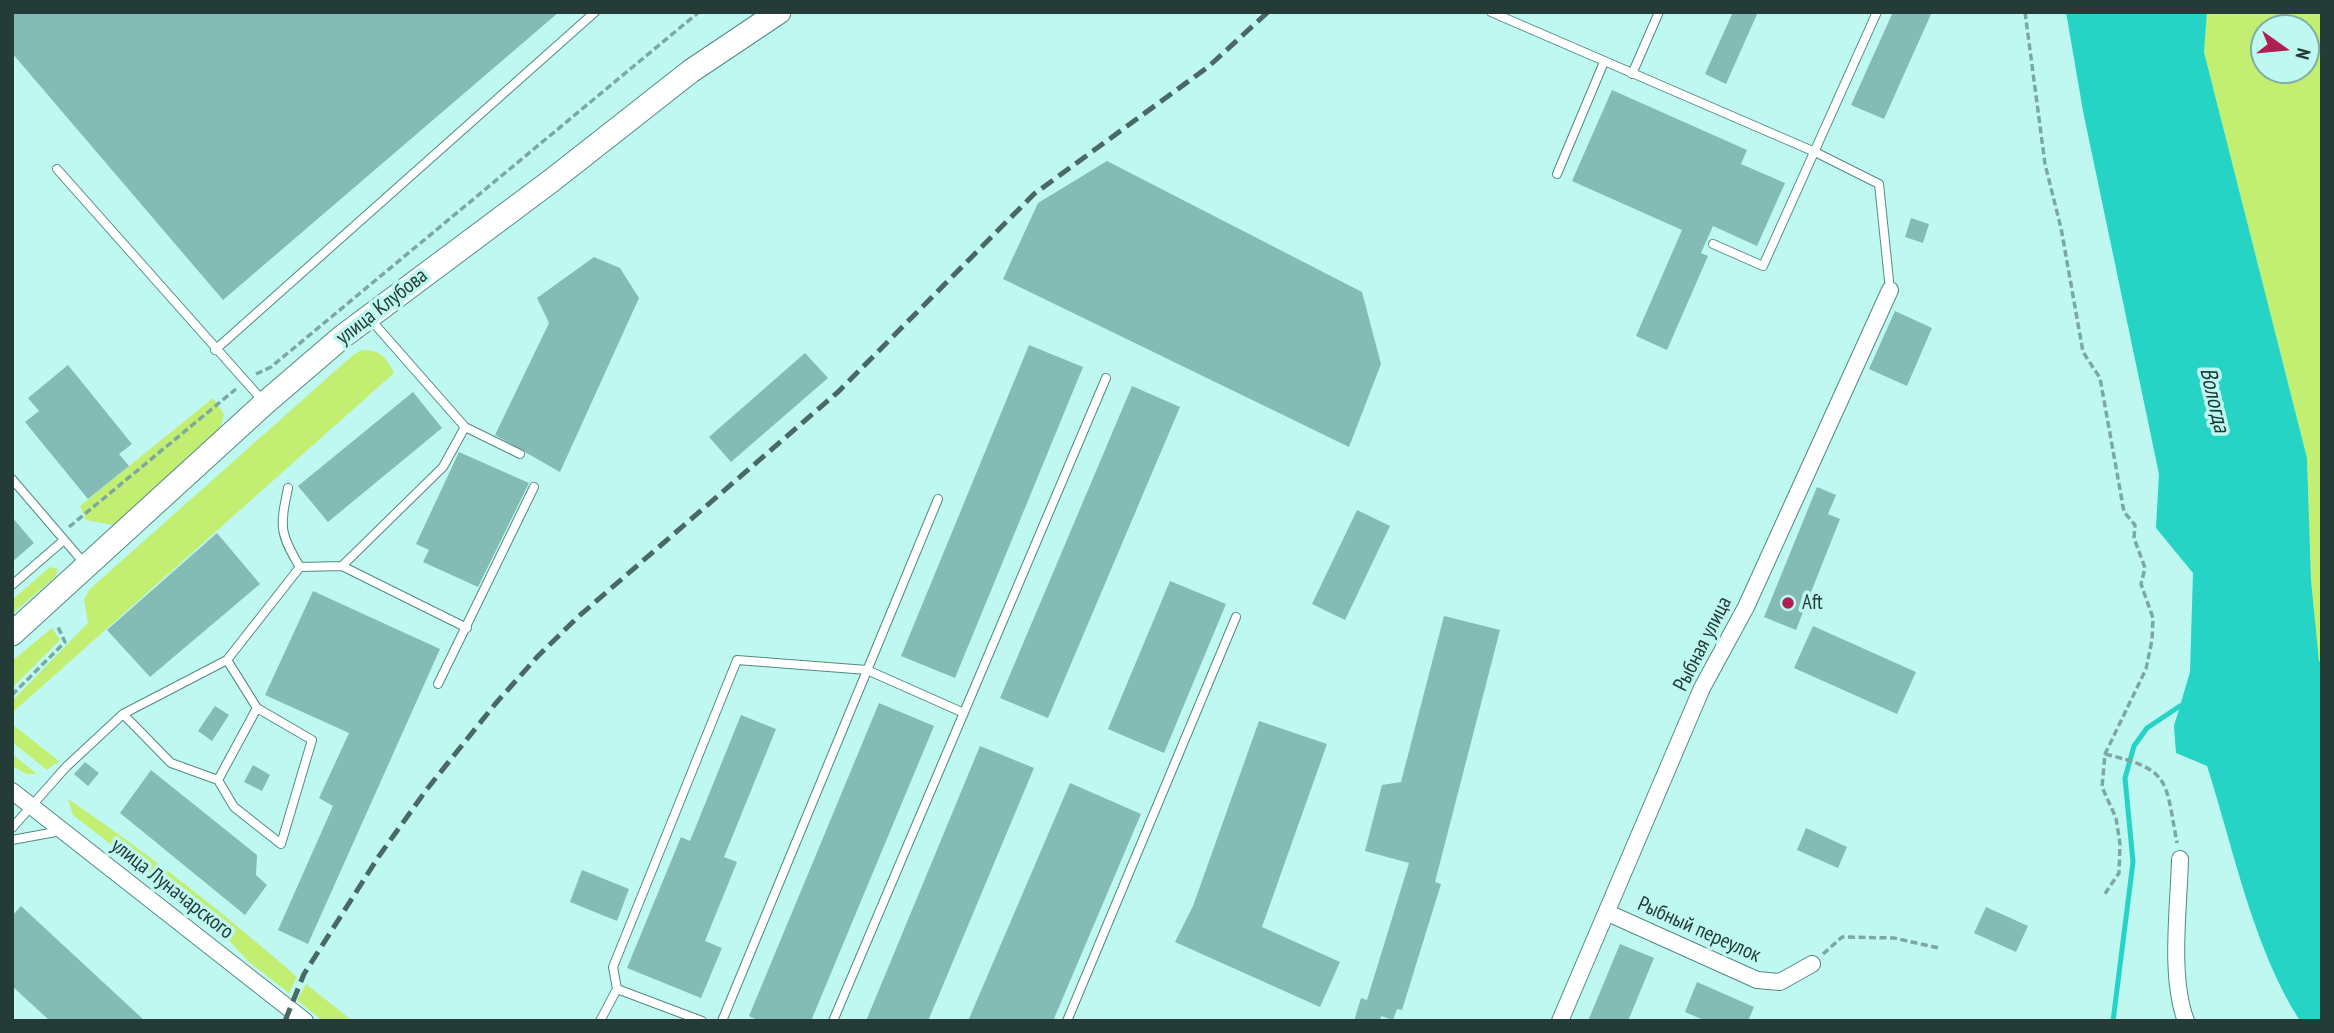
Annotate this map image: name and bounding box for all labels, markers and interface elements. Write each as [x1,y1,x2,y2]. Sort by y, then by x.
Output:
north arrow [2250,14,2320,84]
text: N [2290,46,2316,62]
street label: улица Клубова [331,263,433,351]
water label: Вологда [2193,365,2235,435]
place label: Aft [1802,590,1823,616]
street label: Рыбная улица [1669,593,1737,695]
marker: Aft [1780,595,1796,611]
street label: улица Луначарского [106,833,238,945]
street label: Рыбный переулок [1634,892,1764,968]

